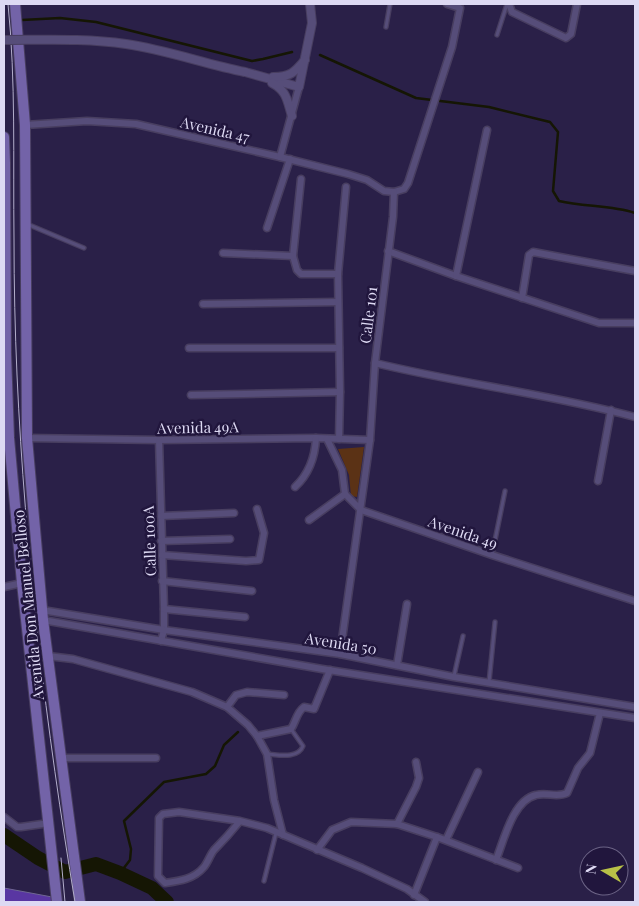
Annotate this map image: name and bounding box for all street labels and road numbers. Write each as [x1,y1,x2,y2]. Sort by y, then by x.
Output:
street label: Avenida 47 [178,111,252,147]
street label: Calle 101 [355,285,381,345]
street label: Avenida 49A [156,416,239,438]
street label: Calle 100A [138,505,160,577]
street label: Avenida Don Manuel Belloso [8,509,48,702]
street label: Avenida 49 [425,510,500,553]
street label: Avenida 50 [303,627,378,659]

